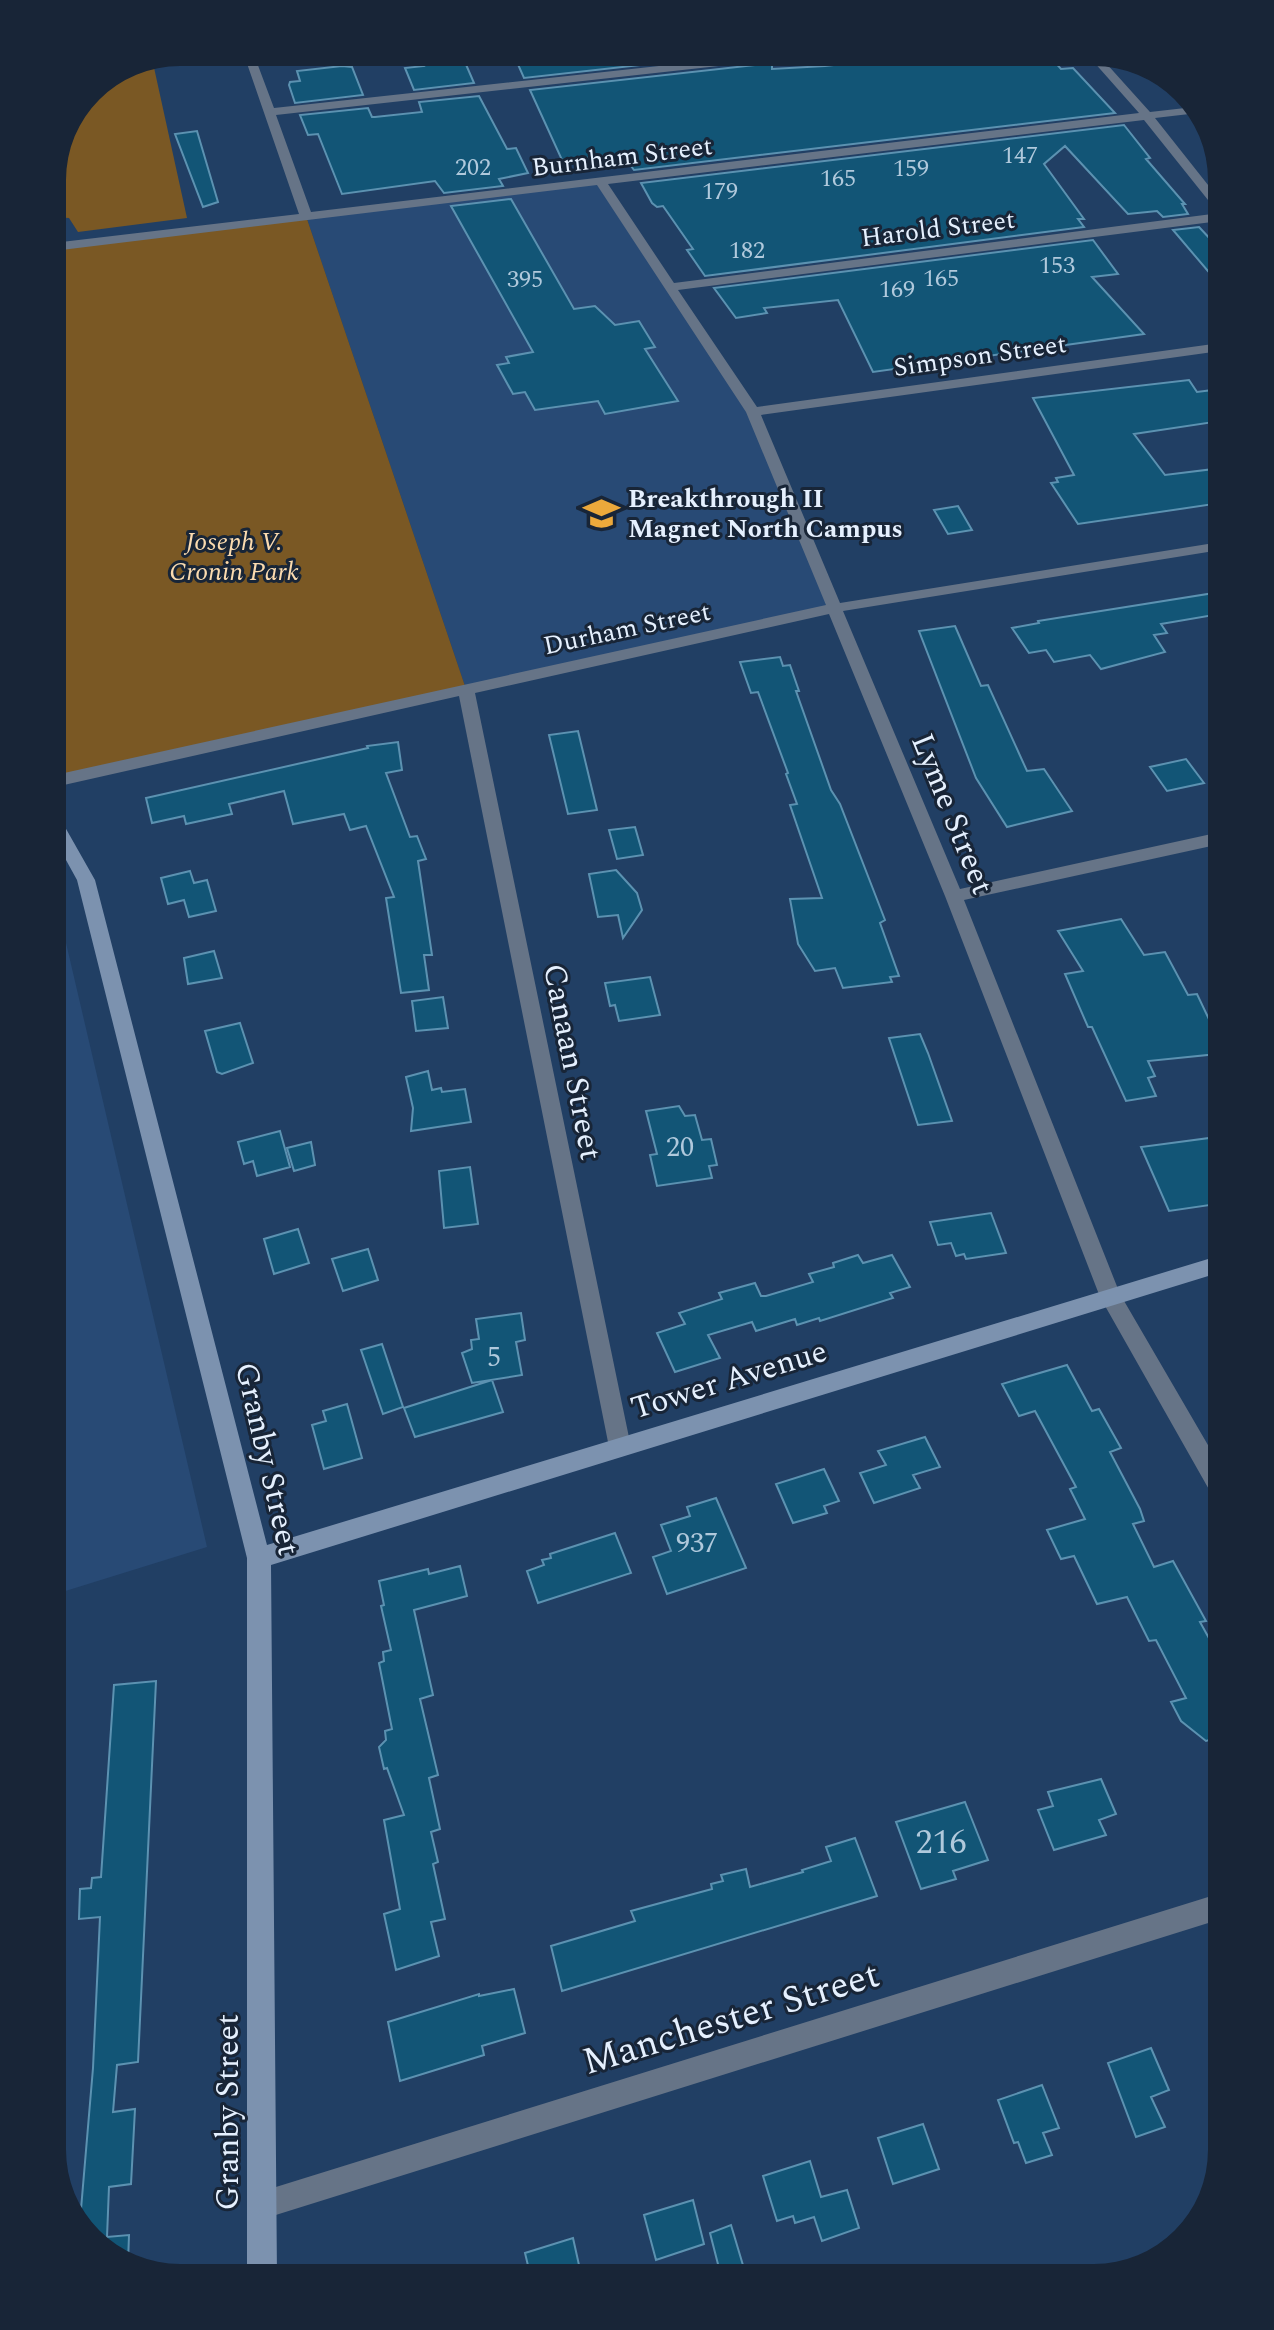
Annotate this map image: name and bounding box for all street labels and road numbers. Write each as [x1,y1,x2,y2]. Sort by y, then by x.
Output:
street label: Burnham Street [529,126,715,188]
street label: Harold Street [859,200,1017,258]
street label: Simpson Street [891,324,1069,388]
street label: Durham Street [540,592,714,666]
street label: Lyme Street [897,726,1007,902]
street label: Canaan Street [529,960,615,1164]
street label: Tower Avenue [625,1327,833,1433]
street label: Granby Street [221,1358,313,1560]
street label: Manchester Street [575,1946,887,2092]
street label: Granby Street [204,2014,253,2210]

